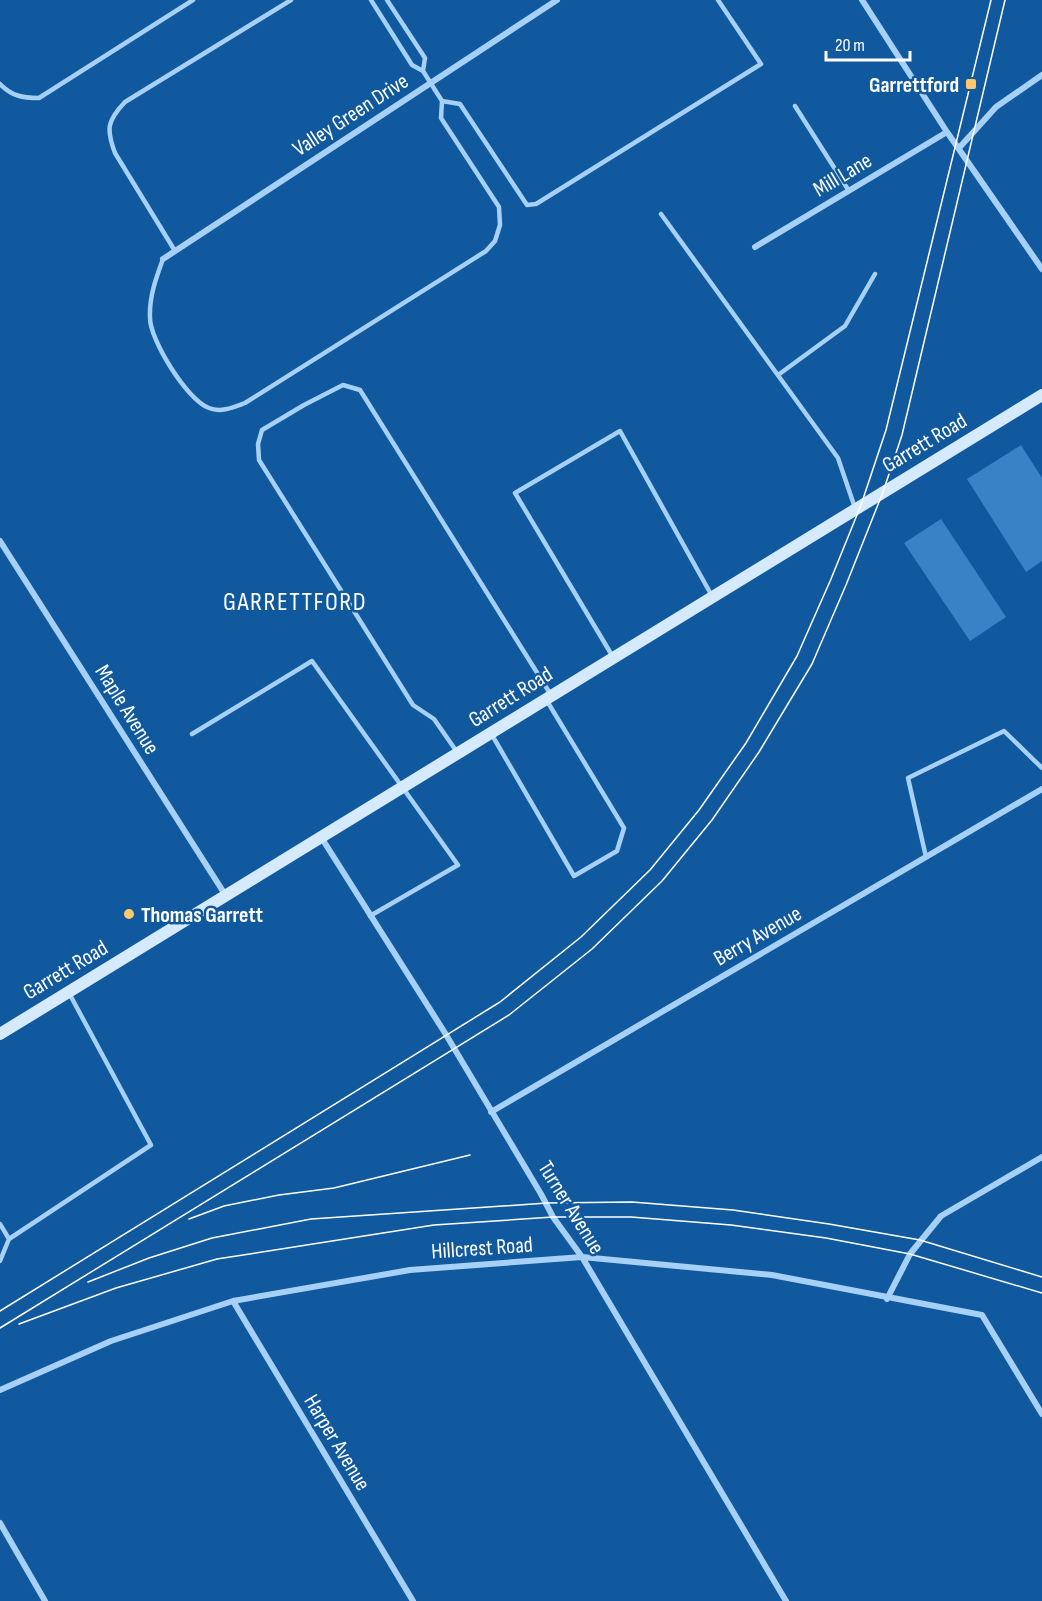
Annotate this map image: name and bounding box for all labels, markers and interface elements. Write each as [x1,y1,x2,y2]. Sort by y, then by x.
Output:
scale bar [826,24,910,62]
text: 20 m [835,35,865,56]
street label: Valley Green Drive [288,68,414,163]
place label: Garrettford [869,72,959,99]
marker: Garrettford [964,77,978,91]
street label: Mill Lane [809,147,877,203]
street label: Garrett Road [878,408,972,479]
district label: GARRETTFORD [223,587,367,618]
street label: Maple Avenue [89,660,165,760]
street label: Garrett Road [464,661,558,734]
street label: Berry Avenue [709,900,807,972]
place label: Thomas Garrett [141,902,263,929]
marker: Thomas Garrett [122,907,136,921]
street label: Garrett Road [19,935,113,1006]
street label: Turner Avenue [532,1156,610,1259]
street label: Hillcrest Road [430,1231,534,1266]
street label: Harper Avenue [297,1390,376,1496]

